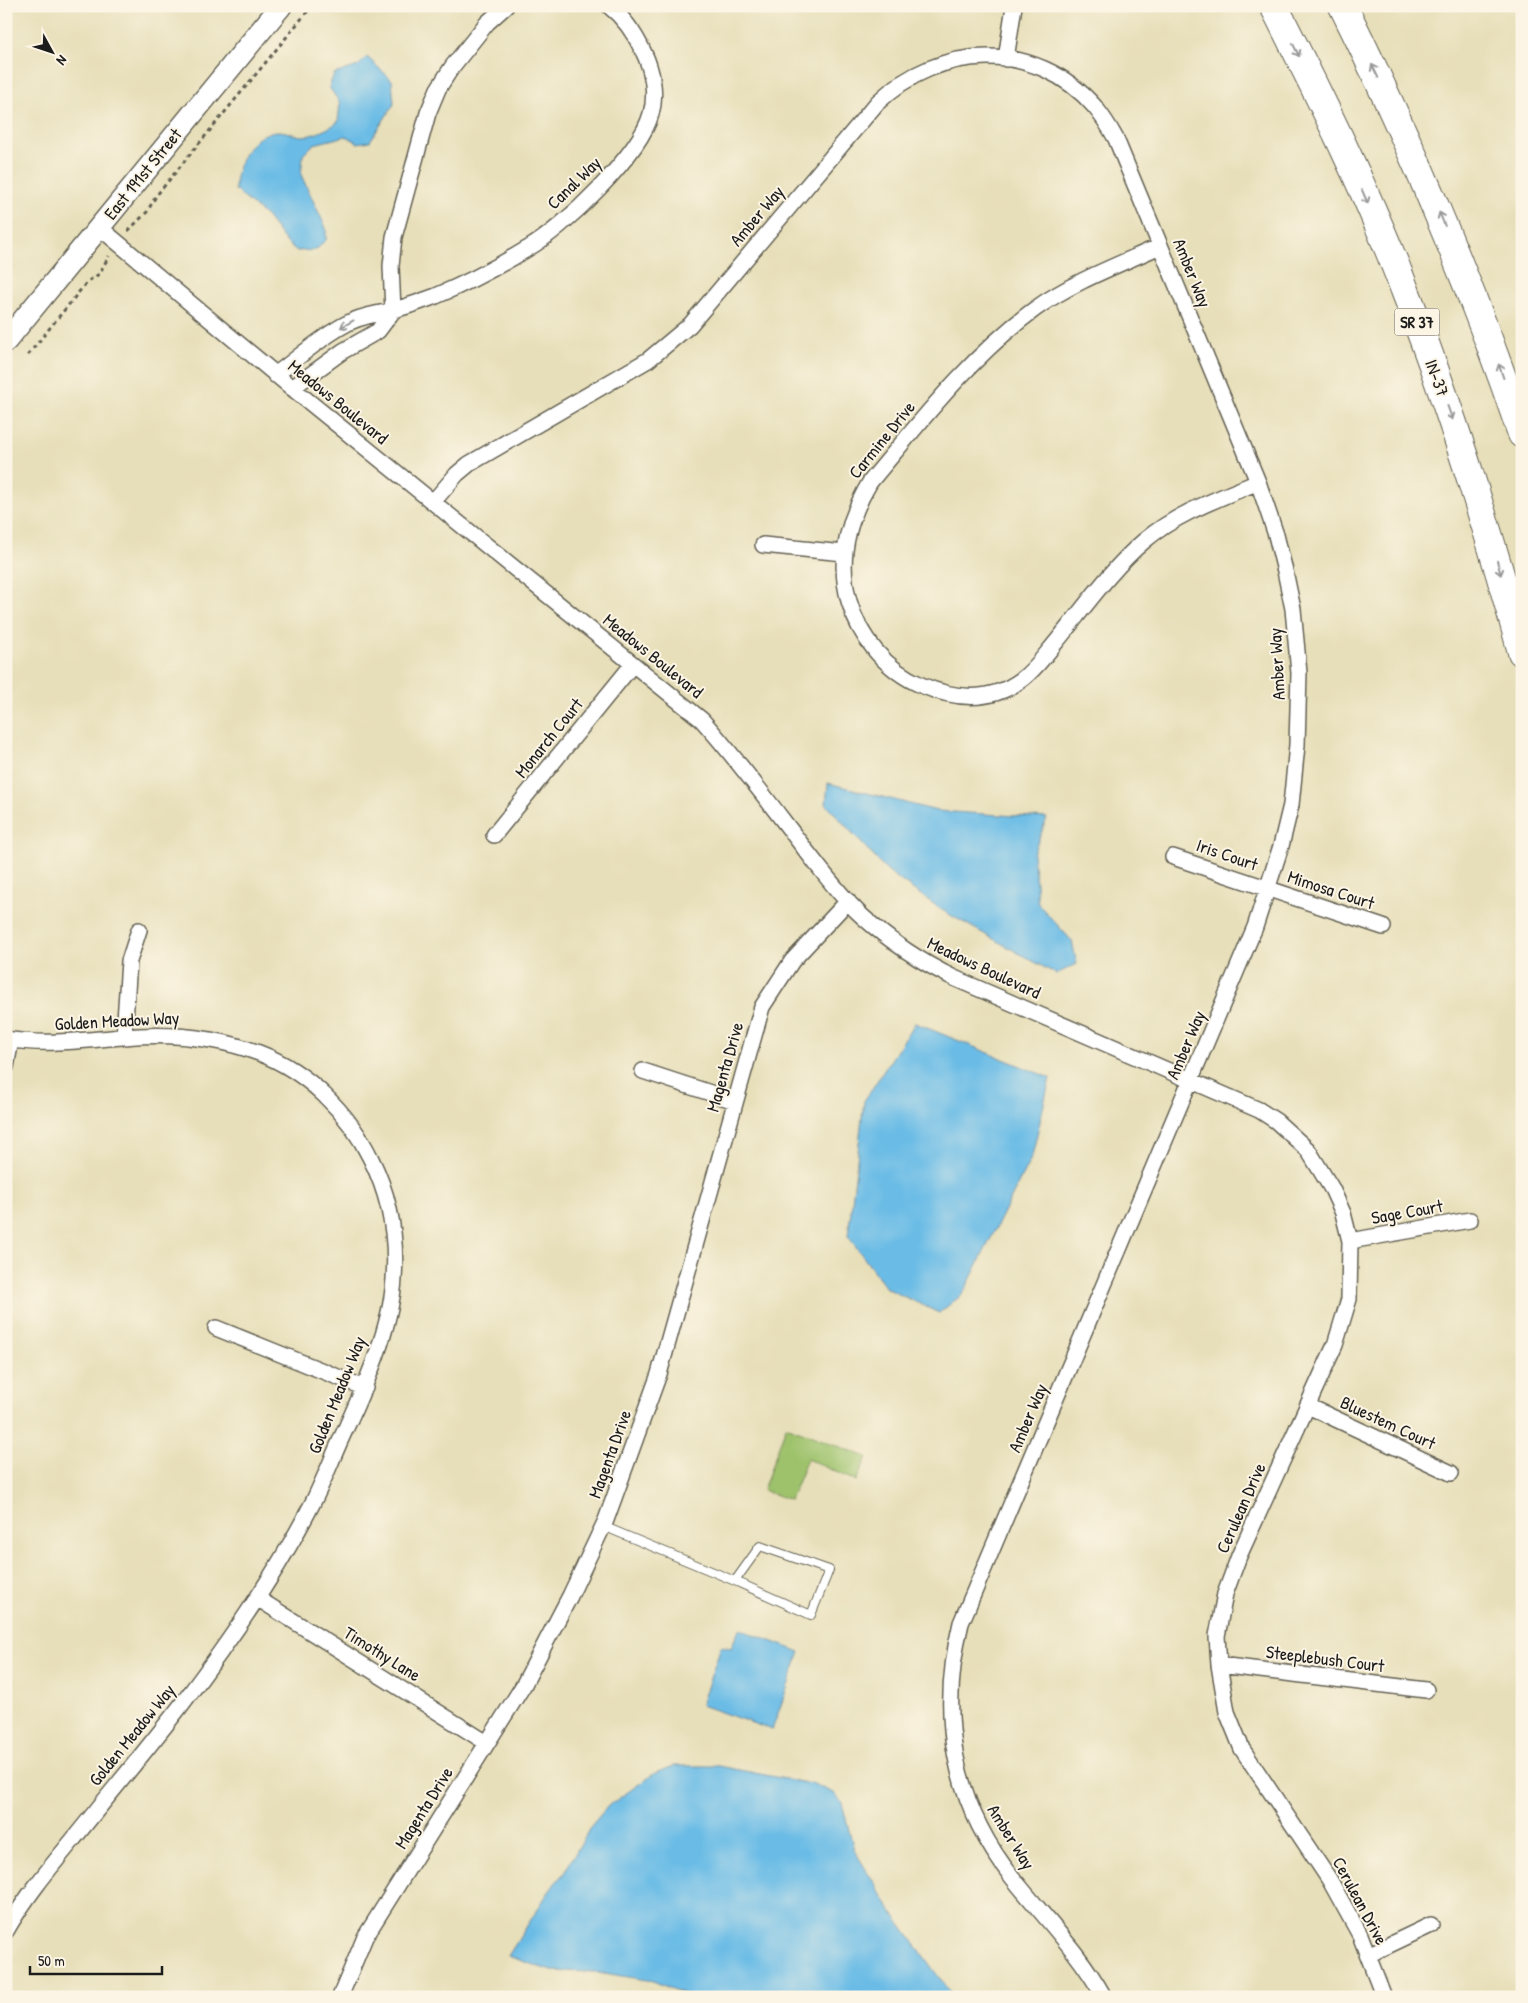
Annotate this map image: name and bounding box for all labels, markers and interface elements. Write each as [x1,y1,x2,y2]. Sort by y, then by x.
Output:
north arrow [28,28,78,78]
one-way arrow [1292,42,1301,57]
text: N [52,52,72,70]
one-way arrow [1370,64,1379,79]
street label: East 191st Street [98,122,188,225]
street label: Canal Way [541,150,607,215]
street label: Amber Way [724,180,790,251]
one-way arrow [1361,189,1371,204]
one-way arrow [1436,212,1446,227]
street label: Amber Way [1167,235,1218,311]
road number: SR 37 [1394,308,1440,336]
one-way arrow [339,319,354,329]
street label: Meadows Boulevard [283,353,394,450]
street label: IN-37 [1419,356,1456,400]
one-way arrow [1495,363,1505,379]
street label: Carmine Drive [842,396,921,484]
one-way arrow [1446,405,1455,420]
one-way arrow [1495,560,1505,576]
street label: Meadows Boulevard [598,607,709,704]
street label: Amber Way [1262,627,1291,701]
street label: Monarch Court [509,692,589,783]
street label: Iris Court [1193,832,1262,877]
street label: Mimosa Court [1285,864,1378,916]
street label: Meadows Boulevard [923,930,1045,1005]
street label: Golden Meadow Way [54,1005,180,1036]
street label: Amber Way [1160,1006,1211,1083]
street label: Magenta Drive [700,1019,749,1115]
street label: Sage Court [1369,1193,1445,1230]
street label: Golden Meadow Way [302,1332,372,1457]
street label: Amber Way [1002,1379,1053,1456]
street label: Bluestem Court [1337,1390,1441,1456]
street label: Magenta Drive [582,1406,637,1501]
street label: Cerulean Drive [1210,1459,1272,1557]
street label: Timothy Lane [339,1620,426,1687]
street label: Steeplebush Court [1264,1639,1387,1678]
street label: Golden Meadow Way [83,1678,181,1791]
street label: Magenta Drive [389,1762,459,1854]
street label: Amber Way [982,1799,1041,1874]
street label: Cerulean Drive [1327,1852,1394,1949]
scale bar [30,1943,162,1975]
text: 50 m [38,1950,65,1971]

